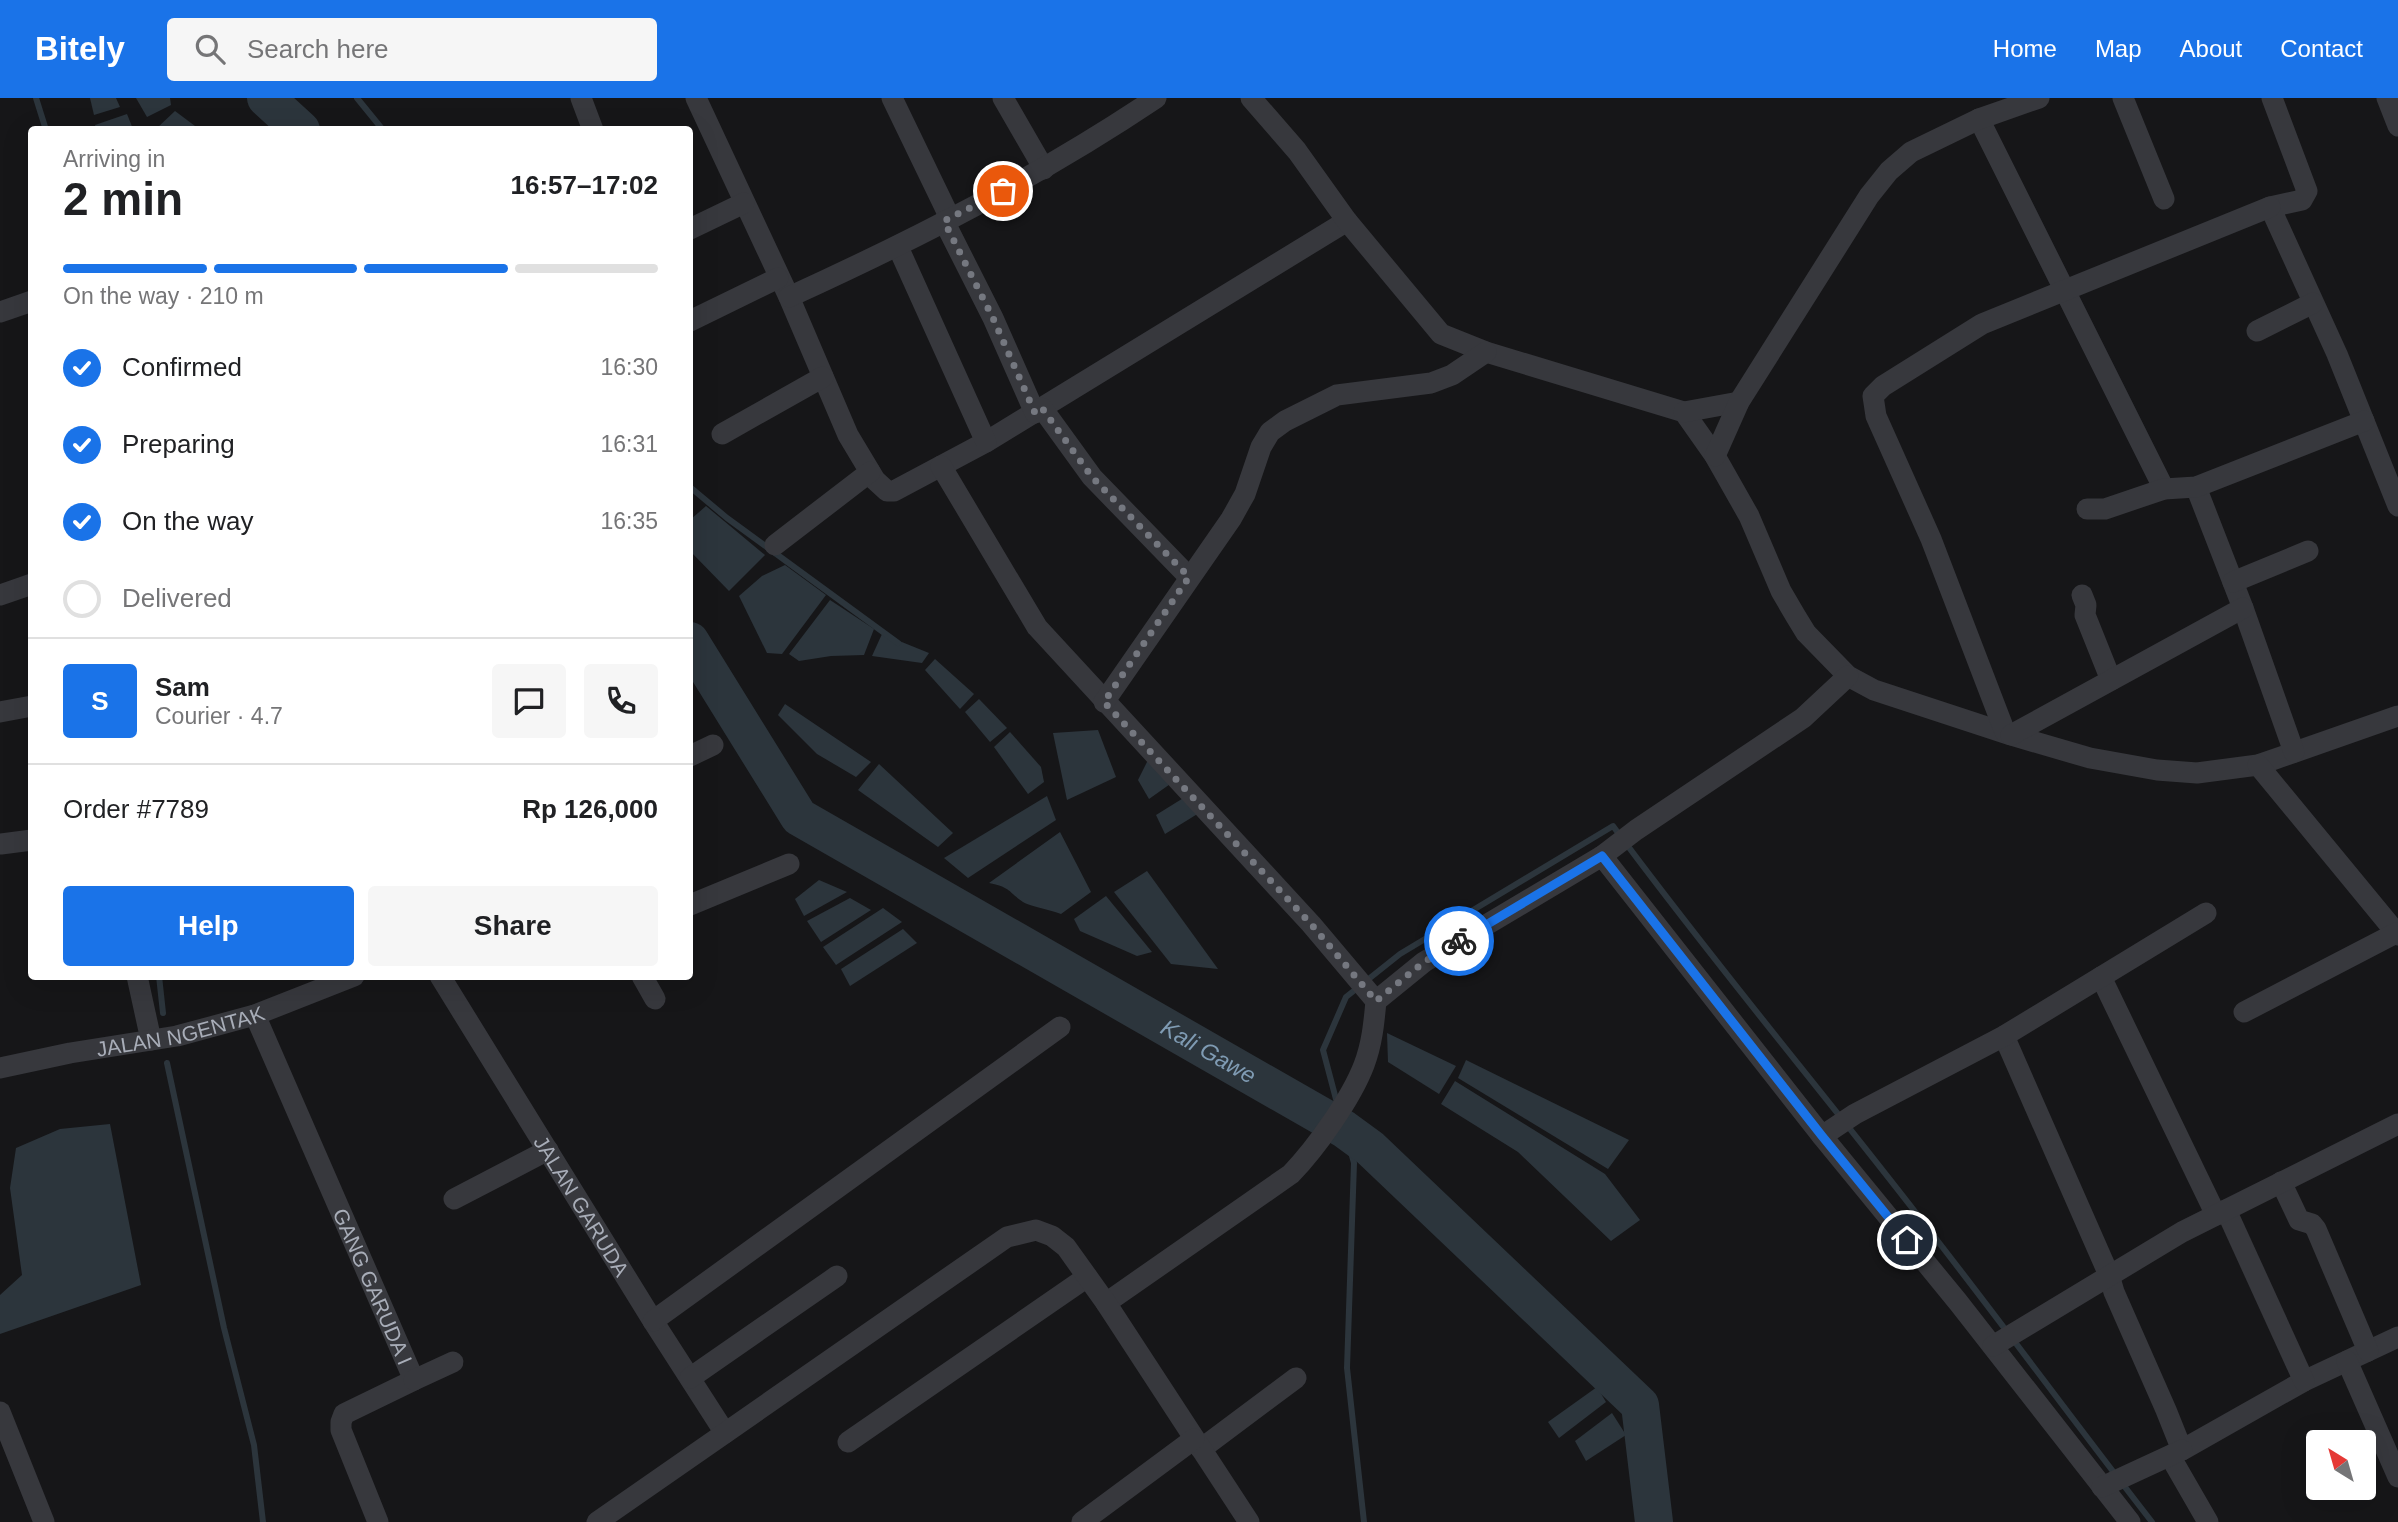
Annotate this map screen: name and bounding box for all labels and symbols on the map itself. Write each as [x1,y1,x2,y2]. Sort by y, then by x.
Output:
pin [973,161,1033,221]
courier [1424,906,1494,976]
street label: JALAN NGENTAK [95,1001,268,1060]
water label: Kali Gawe [1157,1014,1261,1089]
street label: JALAN GARUDA [530,1131,634,1280]
street label: GANG GARUDA I [329,1205,417,1368]
pin [1877,1210,1937,1270]
north arrow [2306,1430,2376,1500]

